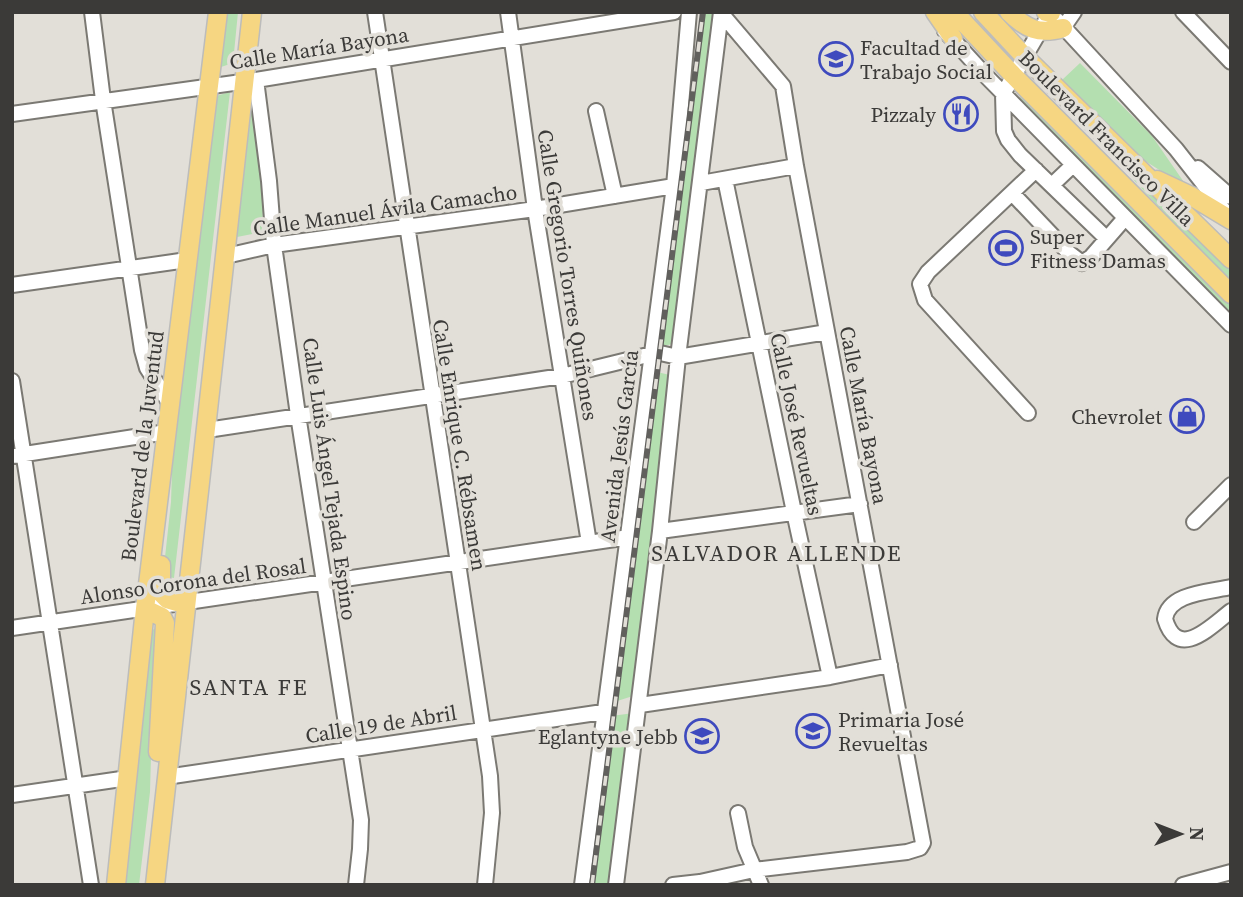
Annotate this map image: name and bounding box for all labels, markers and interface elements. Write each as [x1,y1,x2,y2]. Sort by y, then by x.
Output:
street label: Calle María Bayona [227,19,411,76]
place label: Facultad de Trabajo Social [860,33,992,86]
school or university icon: Facultad de Trabajo Social [817,40,855,78]
street label: Boulevard Francisco Villa [1013,44,1202,233]
restaurant icon: Pizzaly [942,95,980,133]
place label: Pizzaly [871,100,936,129]
street label: Calle Gregorio Torres Quiñones [531,127,605,423]
street label: Calle Manuel Ávila Camacho [251,177,519,243]
place label: Super Fitness Damas [1030,222,1166,275]
sports icon: Super Fitness Damas [987,229,1025,267]
street label: Calle Enrique C. Rébsamen [426,317,494,573]
street label: Calle María Bayona [833,323,896,507]
street label: Boulevard de la Juventud [113,329,171,563]
street label: Calle José Revueltas [764,330,830,518]
street label: Calle Luis Ángel Tejada Espino [296,336,364,622]
street label: Avenida Jesús García [593,348,645,544]
shop icon: Chevrolet [1168,397,1206,435]
place label: Chevrolet [1071,402,1162,431]
district label: SALVADOR ALLENDE [651,537,903,569]
street label: Alonso Corona del Rosal [78,551,308,611]
district label: SANTA FE [189,671,309,703]
street label: Calle 19 de Abril [303,698,459,750]
place label: Primaria José Revueltas [838,705,964,758]
school or university icon: Primaria José Revueltas [794,712,832,750]
school or university icon: Eglantyne Jebb [683,717,721,755]
place label: Eglantyne Jebb [538,722,678,751]
north arrow [1145,799,1215,869]
text: N [1184,827,1210,841]

